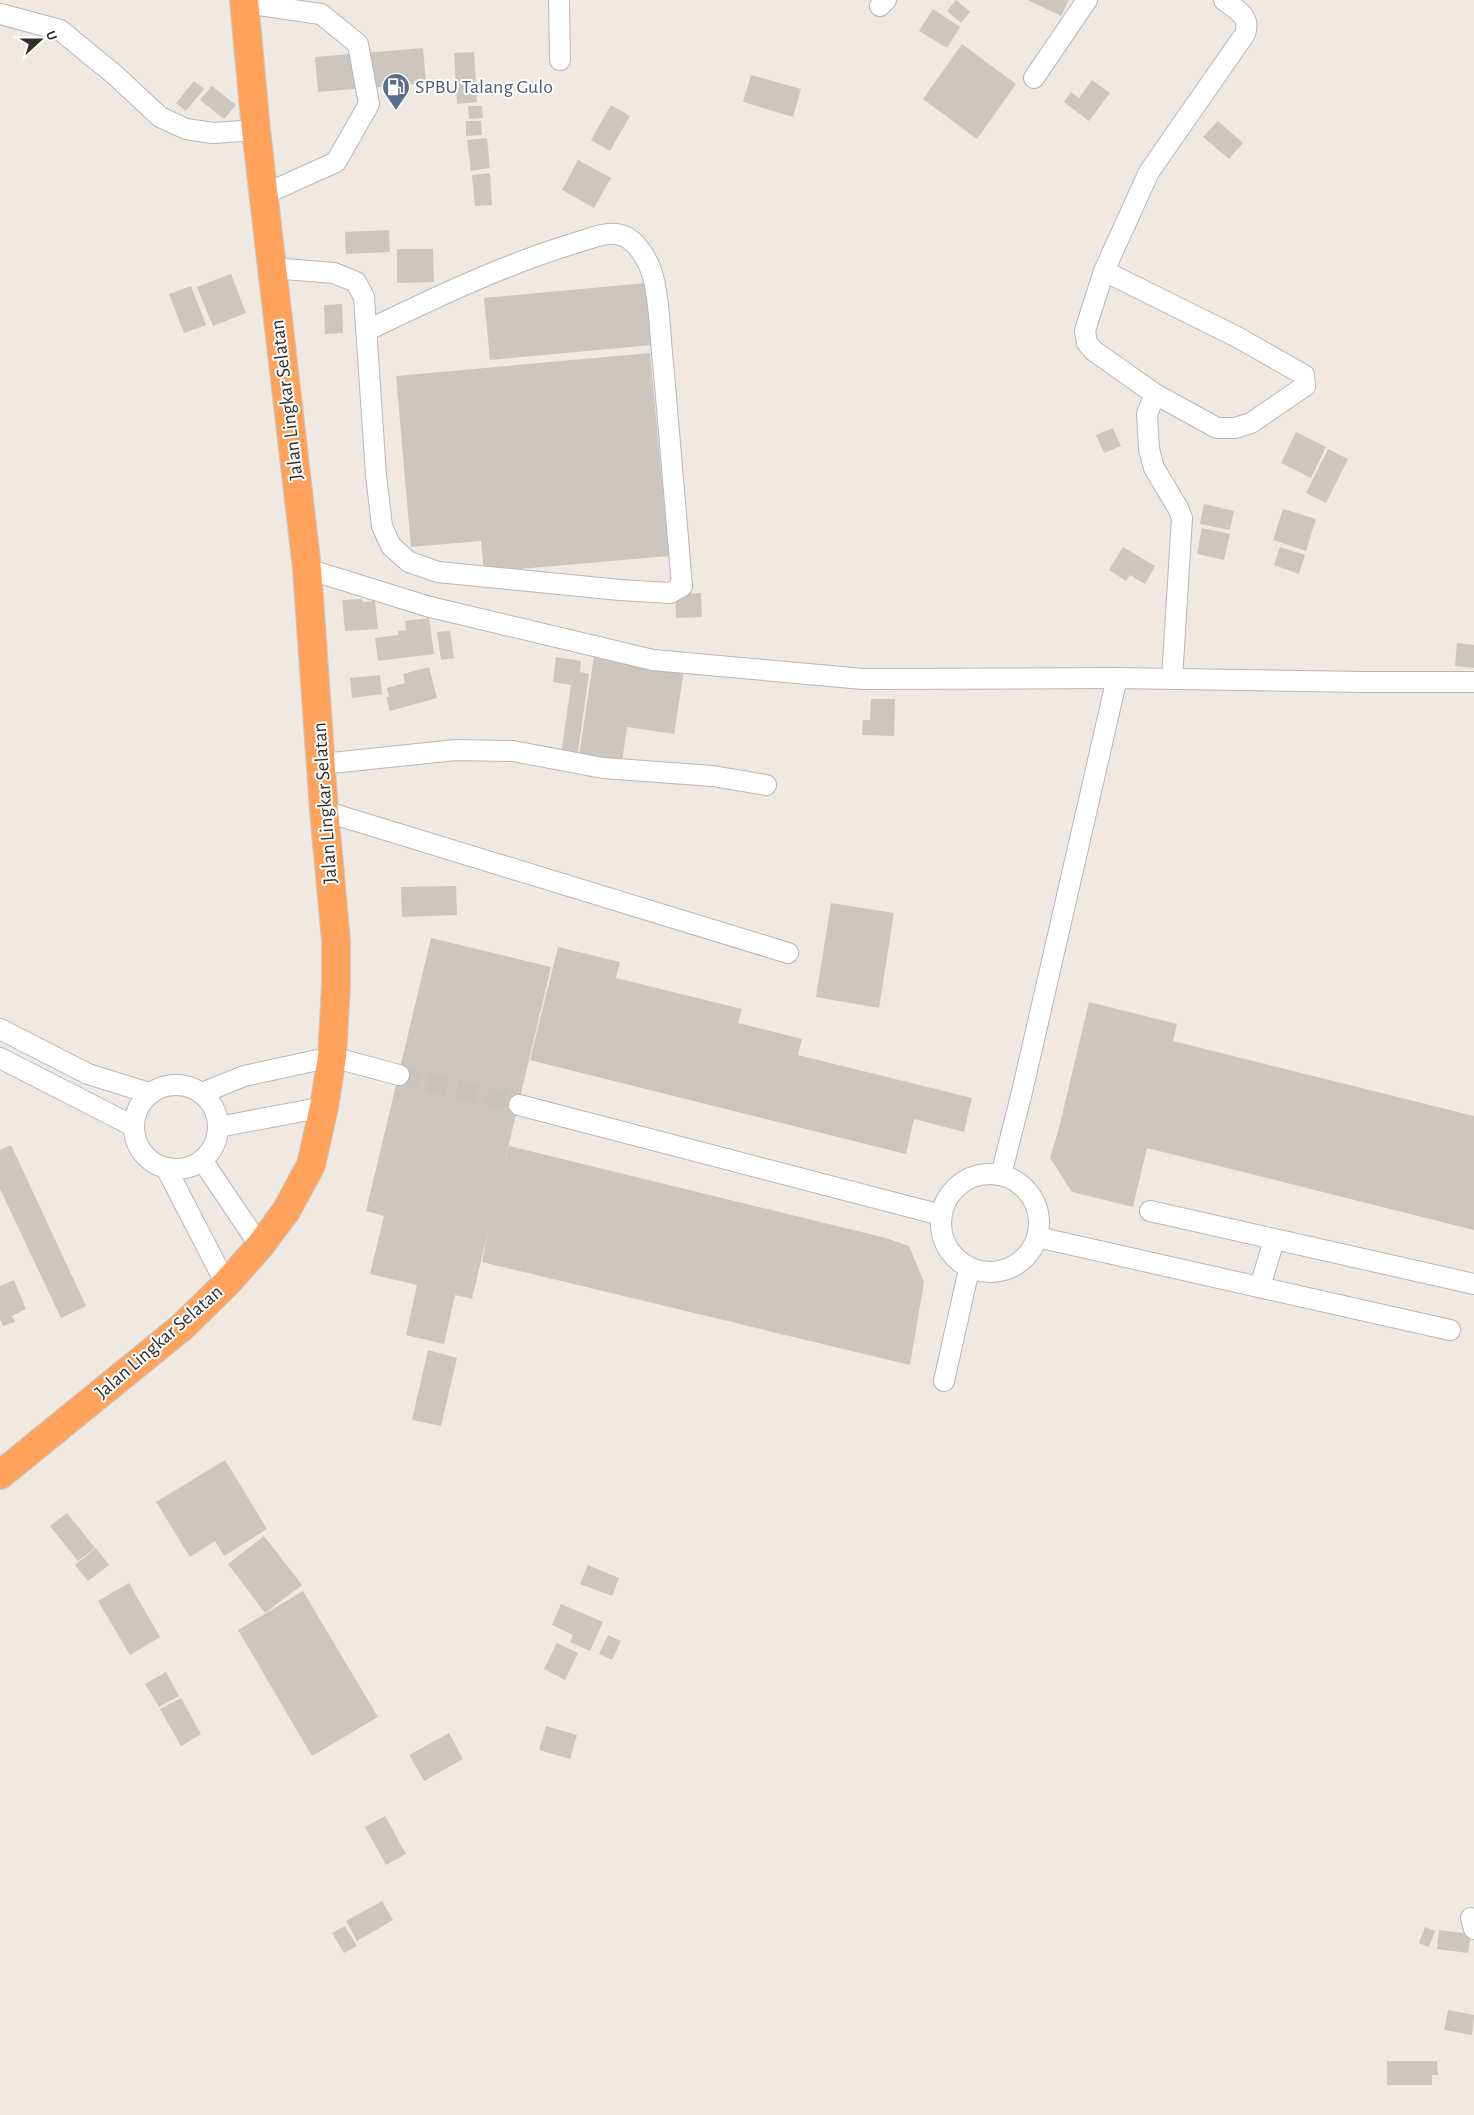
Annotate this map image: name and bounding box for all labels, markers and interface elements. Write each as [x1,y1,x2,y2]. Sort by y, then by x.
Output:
north arrow [15,15,65,65]
text: U [43,29,59,42]
fuel station icon: SPBU Talang Gulo [381,72,411,111]
place label: SPBU Talang Gulo [415,77,553,97]
street label: Jalan Lingkar Selatan [267,319,307,481]
street label: Jalan Lingkar Selatan [309,722,341,884]
street label: Jalan Lingkar Selatan [91,1281,227,1403]

